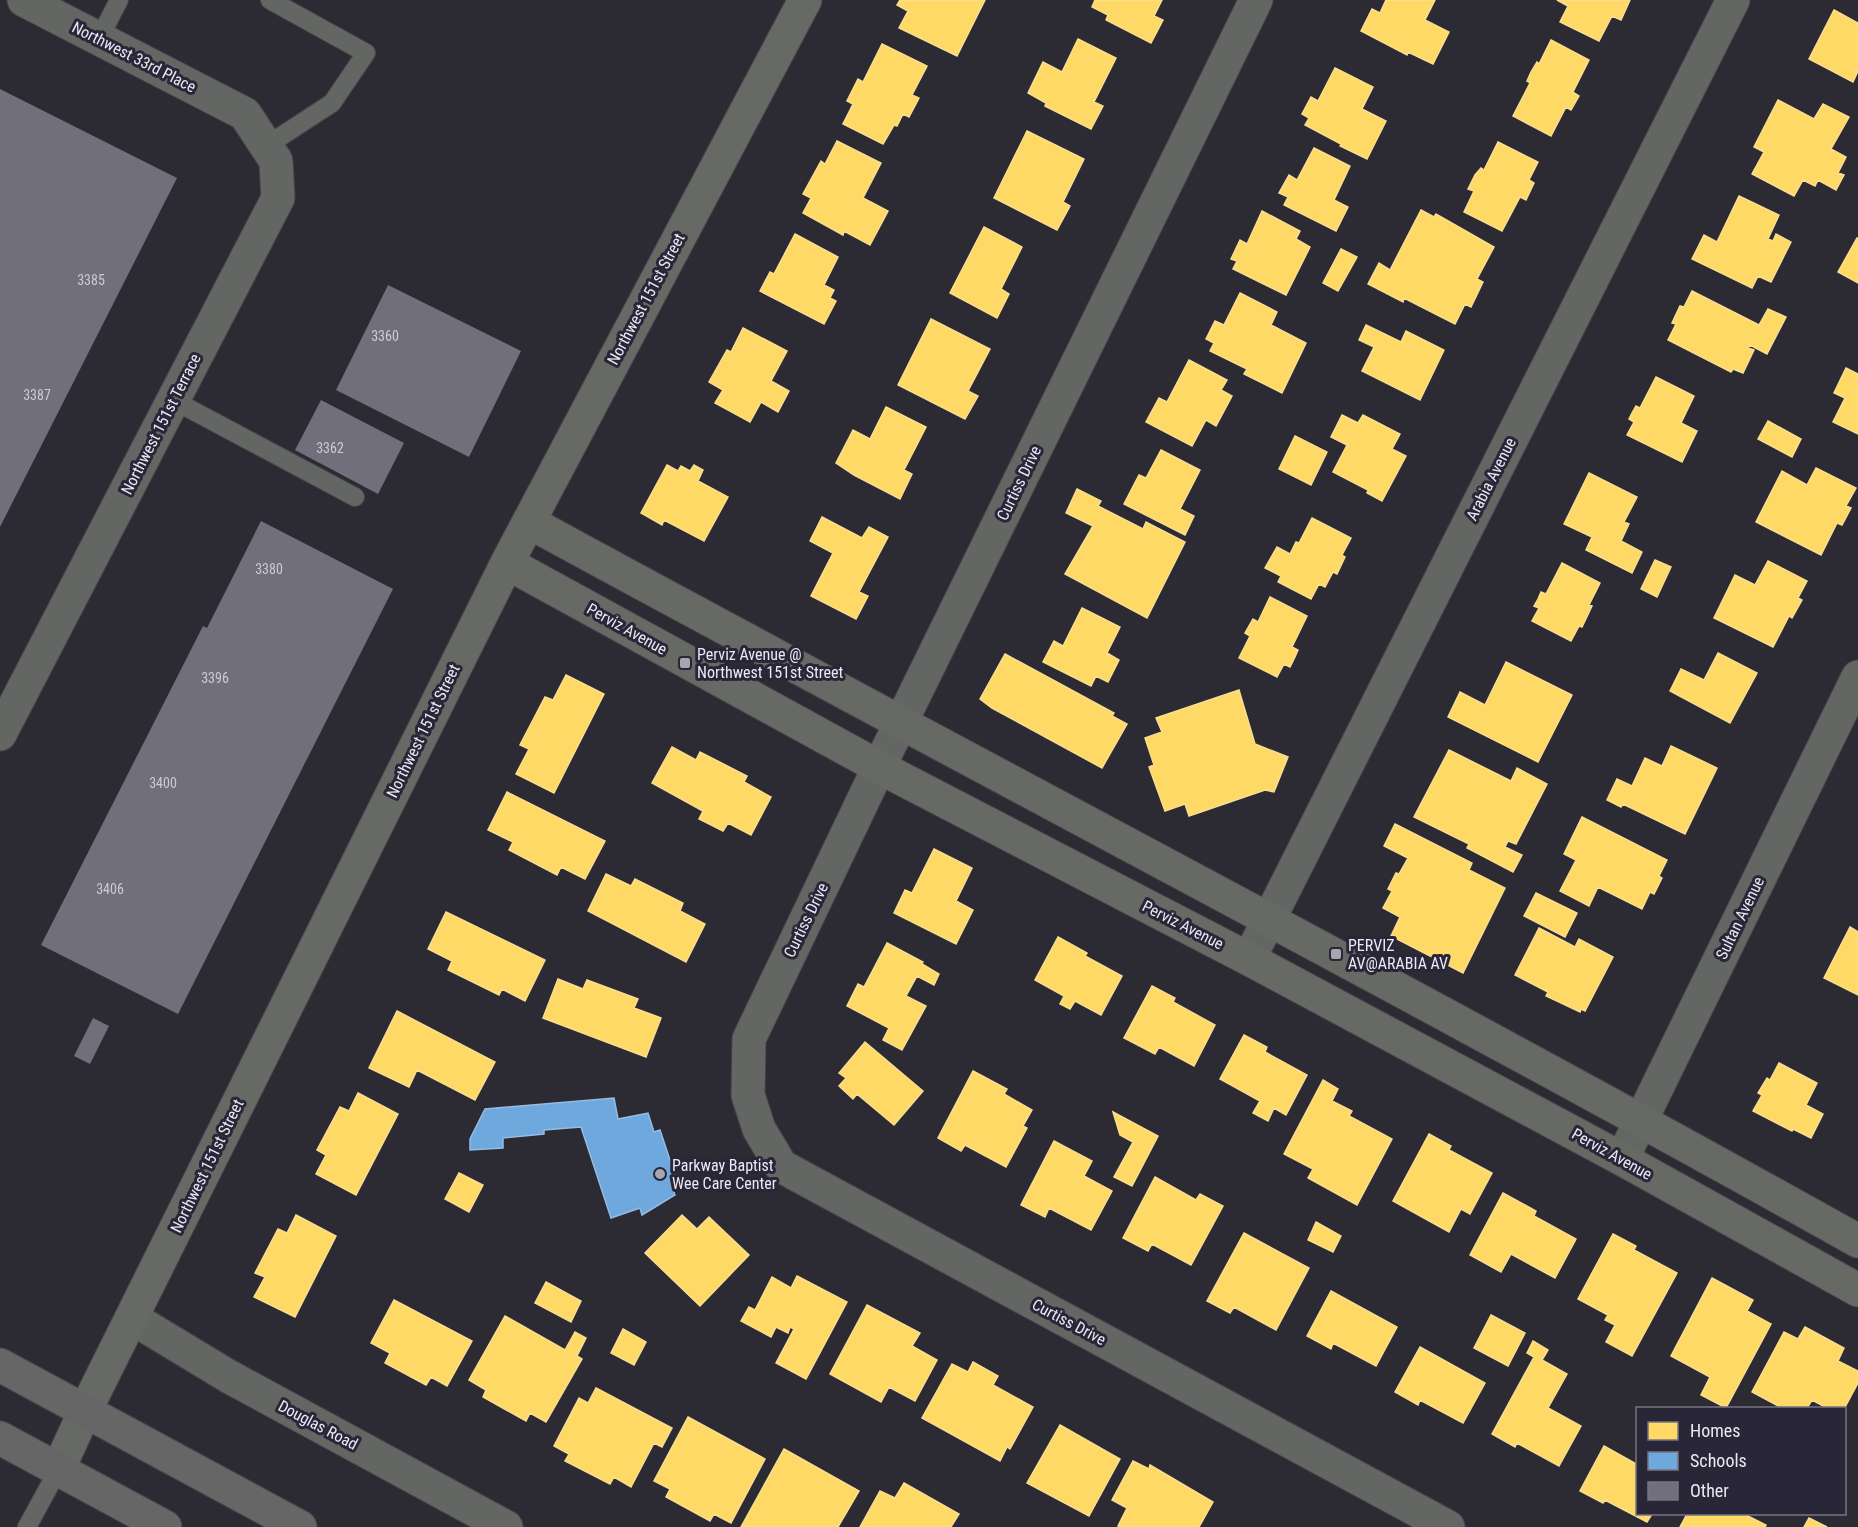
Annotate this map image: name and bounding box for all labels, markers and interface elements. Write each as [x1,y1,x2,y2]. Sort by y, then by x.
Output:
street label: Northwest 33rd Place [69,18,199,96]
street label: Northwest 151st Street [603,230,689,368]
house number: 3385 [77,272,105,288]
house number: 3360 [371,328,399,344]
street label: Northwest 151st Terrace [117,350,205,498]
house number: 3387 [23,387,51,403]
street label: Arabia Avenue [1462,434,1520,524]
house number: 3362 [316,440,344,456]
street label: Curtiss Drive [993,443,1045,523]
house number: 3380 [255,561,283,577]
street label: Perviz Avenue [584,599,670,659]
place label: Perviz Avenue @ Northwest 151st Street [697,645,843,682]
marker: Perviz Avenue @ Northwest 151st Street [678,656,692,670]
street label: Northwest 151st Street [382,661,464,801]
house number: 3396 [201,670,229,686]
house number: 3400 [149,775,177,791]
street label: Sultan Avenue [1712,874,1768,962]
street label: Curtiss Drive [780,880,832,960]
house number: 3406 [96,881,124,897]
street label: Perviz Avenue [1139,896,1227,954]
place label: PERVIZ AV@ARABIA AV [1348,936,1448,973]
marker: PERVIZ AV@ARABIA AV [1329,947,1343,961]
street label: Northwest 151st Street [166,1096,248,1236]
street label: Perviz Avenue [1569,1124,1655,1184]
place label: Parkway Baptist Wee Care Center [672,1156,777,1193]
marker: Parkway Baptist Wee Care Center [653,1167,667,1181]
street label: Curtiss Drive [1029,1295,1109,1349]
street label: Douglas Road [275,1396,361,1454]
legend [1636,1407,1846,1515]
text: Homes [1690,1420,1740,1441]
text: Schools [1690,1450,1747,1471]
text: Other [1690,1480,1729,1501]

